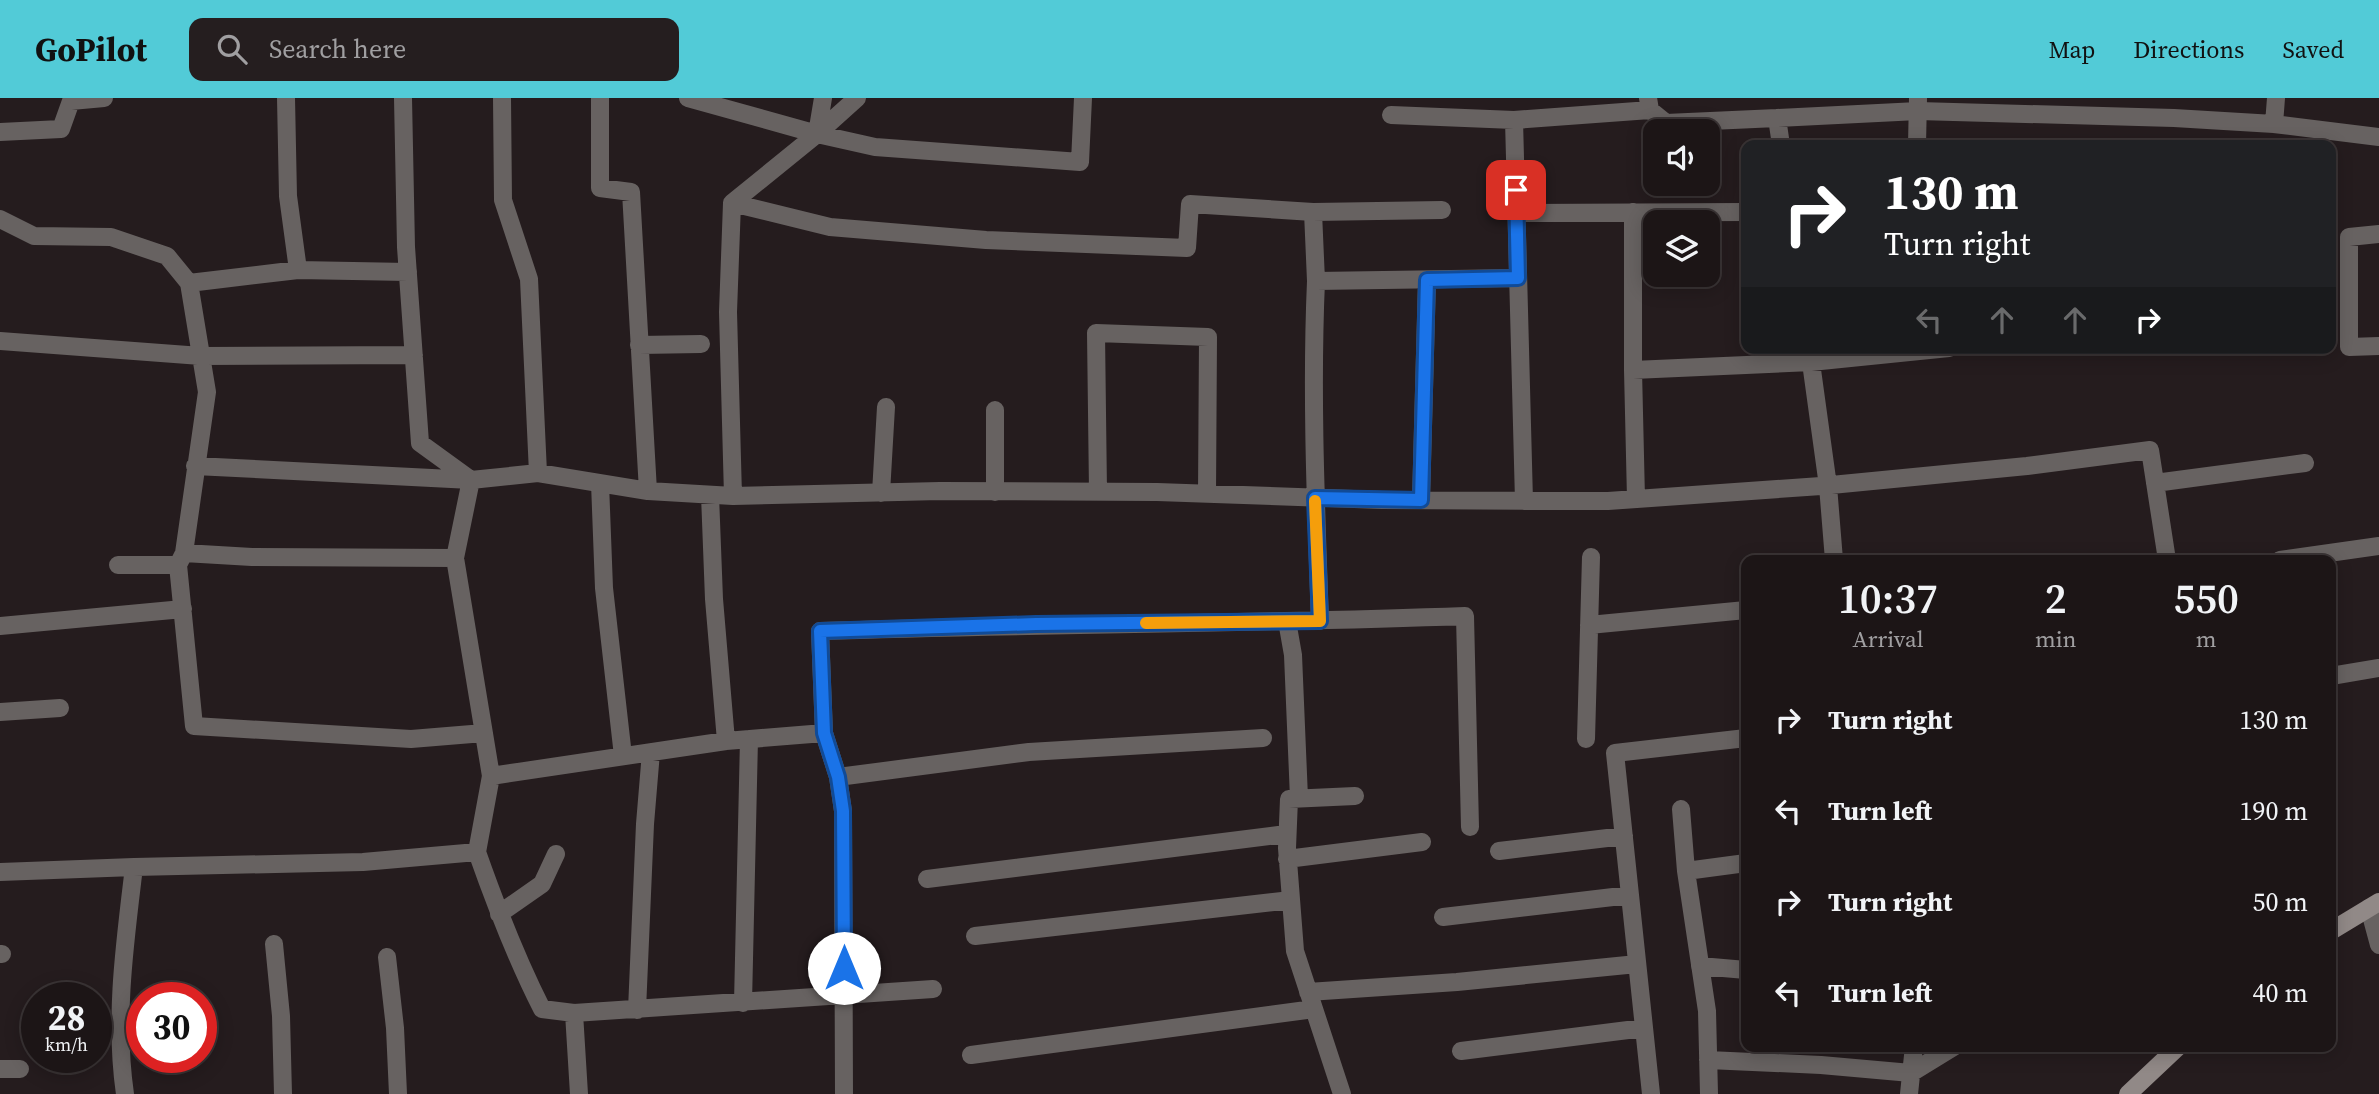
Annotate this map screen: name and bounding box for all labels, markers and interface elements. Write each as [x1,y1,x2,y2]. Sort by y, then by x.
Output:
search box [189,18,679,81]
text: GoPilot [35,27,147,72]
icon: search [213,30,251,68]
text: Search here [269,31,406,67]
text: Map [2048,33,2095,66]
text: Directions [2133,33,2244,66]
text: Saved [2282,33,2344,66]
map controls [1643,119,1720,287]
button: sound [1643,119,1720,196]
text: 130 m [1884,158,2019,225]
pin [1486,160,1546,220]
icon: right [1769,168,1860,259]
icon: arrive [1497,171,1535,209]
button: layers [1643,210,1720,287]
text: Turn right [1884,222,2030,266]
icon: left [1910,301,1948,339]
icon: ahead [1983,301,2021,339]
icon: ahead [2056,301,2094,339]
icon: right [2129,301,2167,339]
text: 10:37 [1838,569,1938,627]
text: 2 [2045,569,2067,627]
text: 550 [2173,569,2239,627]
text: Arrival [1852,623,1924,655]
text: min [2035,623,2076,655]
text: m [2196,623,2217,655]
icon: right [1769,701,1807,739]
text: Turn right [1828,702,1952,738]
text: 130 m [2240,702,2308,738]
icon: left [1769,792,1807,830]
text: Turn left [1828,793,1932,829]
text: 190 m [2240,793,2308,829]
icon: right [1769,883,1807,921]
text: Turn right [1828,884,1952,920]
text: 50 m [2253,884,2308,920]
position arrow [807,931,881,1005]
icon: left [1769,974,1807,1012]
text: Turn left [1828,975,1932,1011]
text: 40 m [2253,975,2308,1011]
speed limit sign: 30 [126,982,217,1073]
text: 28 [48,994,85,1042]
text: km/h [45,1032,88,1057]

